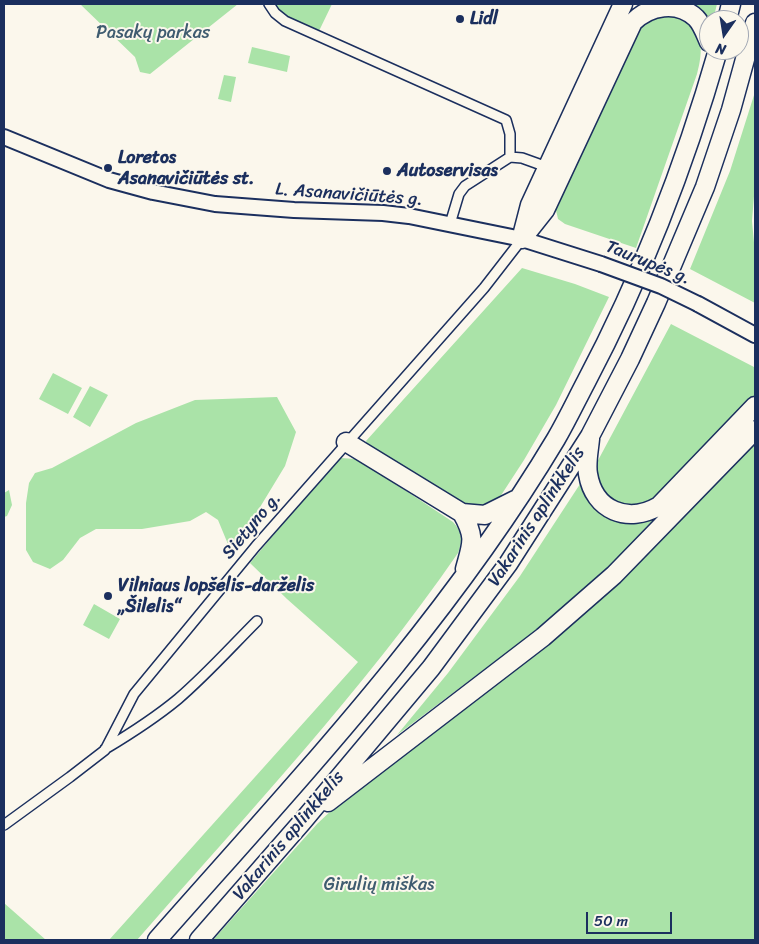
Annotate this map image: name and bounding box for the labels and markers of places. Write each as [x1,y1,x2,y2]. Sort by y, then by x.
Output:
place label: Lidl [470,8,498,30]
marker: Lidl [454,13,466,25]
place label: Loretos Asanavičiūtės st. [118,147,254,190]
place label: Autoservisas [397,160,498,182]
marker: Loretos Asanavičiūtės st. [102,162,114,174]
marker: Autoservisas [381,165,393,177]
place label: Vilniaus lopšelis-darželis „Šilelis“ [118,575,314,618]
marker: Vilniaus lopšelis-darželis „Šilelis“ [102,590,114,602]

